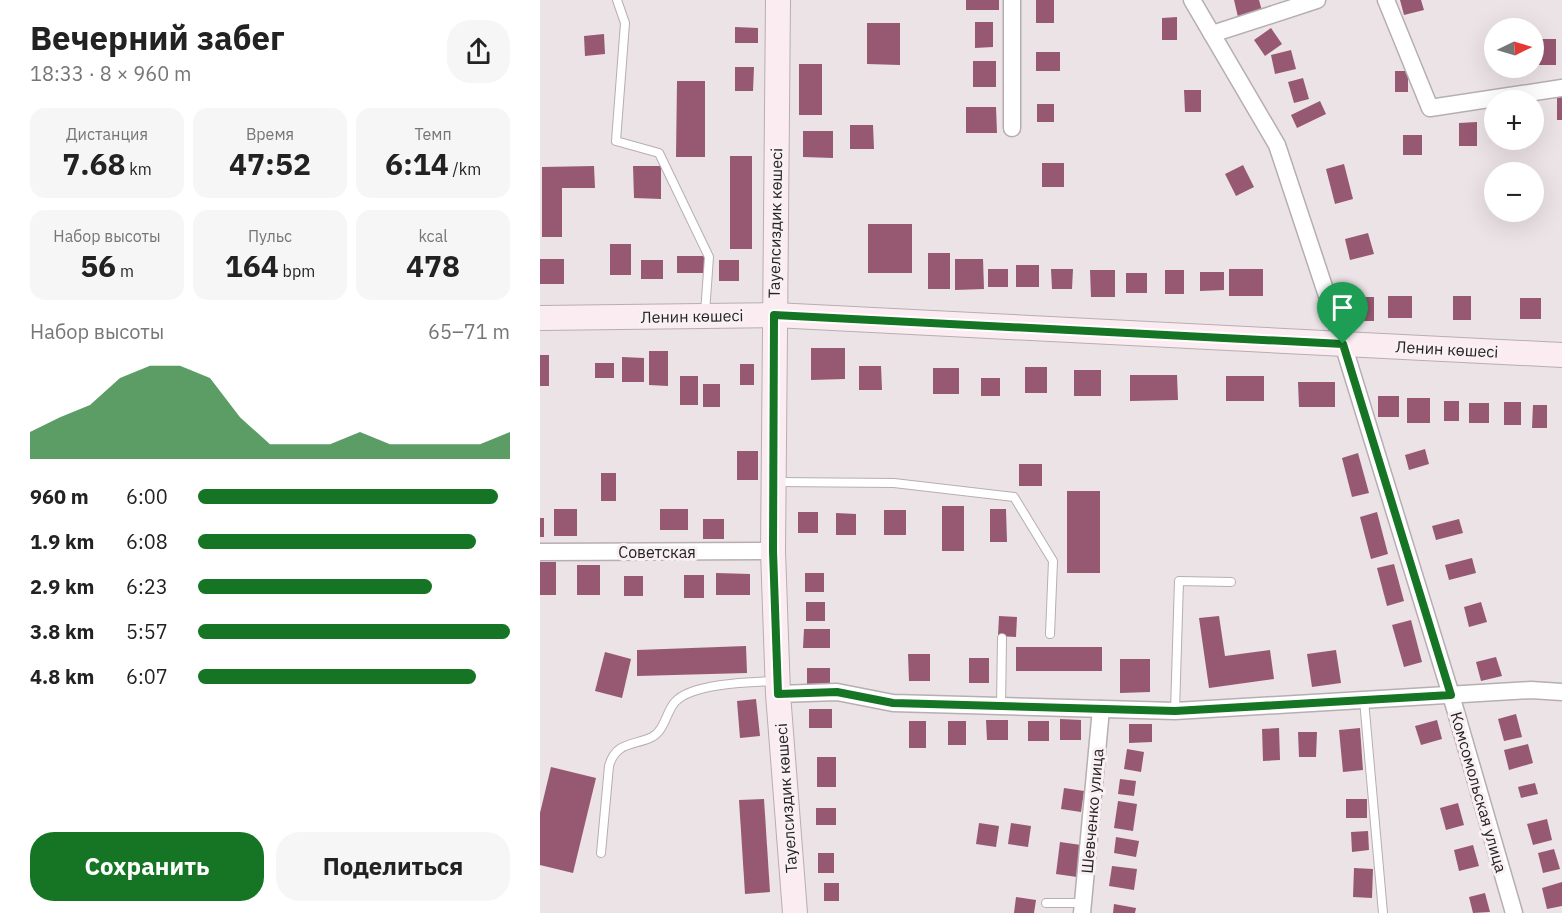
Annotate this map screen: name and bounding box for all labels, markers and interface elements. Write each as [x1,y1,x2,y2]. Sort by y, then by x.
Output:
text: Вечерний забег [30,16,285,59]
north arrow [1484,18,1544,78]
map controls [1484,18,1544,222]
button: share [447,20,510,83]
text: 18:33 · 8 × 960 m [30,60,191,87]
button: + [1484,90,1544,150]
text: Дистанция [66,124,148,144]
text: Время [246,124,294,144]
text: Темп [414,124,452,144]
text: 7.68 [62,144,126,183]
text: 47:52 [229,144,311,183]
text: 6:14 [385,144,449,183]
street label: Тауелсиздик көшесі [764,148,786,298]
text: km [126,159,152,179]
text: /km [449,159,481,179]
button: − [1484,162,1544,222]
text: Набор высоты [53,226,161,246]
text: Пульс [248,226,292,246]
text: kcal [418,226,448,246]
text: 56 [80,246,116,285]
text: 164 [225,246,279,285]
text: 478 [406,246,460,285]
text: m [116,261,134,281]
text: bpm [279,261,315,281]
pin [1317,282,1368,344]
icon: arrive [1326,291,1359,324]
street label: Ленин көшесі [640,305,744,327]
text: Набор высоты [30,318,164,345]
text: 65–71 m [428,318,510,345]
street label: Ленин көшесі [1395,336,1499,362]
text: 960 m [30,483,89,510]
text: 6:00 [126,483,168,510]
text: 1.9 km [30,528,94,555]
text: 6:08 [126,528,168,555]
street label: Советская [618,542,696,562]
text: 2.9 km [30,573,94,600]
text: 6:23 [126,573,168,600]
text: 3.8 km [30,618,94,645]
text: 5:57 [126,618,168,645]
text: 4.8 km [30,663,94,690]
text: 6:07 [126,663,168,690]
street label: Комсомольская улица [1446,709,1512,875]
street label: Тауелсиздик көшесі [771,722,801,874]
street label: Шевченко улица [1077,747,1107,874]
button: Сохранить [30,832,264,901]
button: Поделиться [276,832,510,901]

